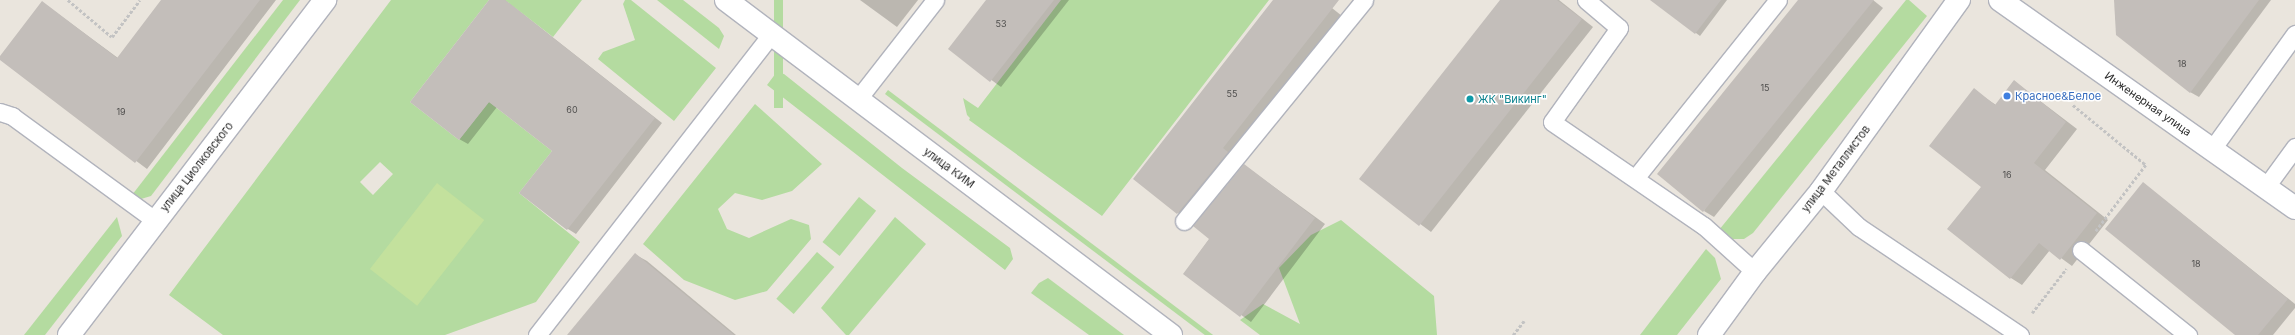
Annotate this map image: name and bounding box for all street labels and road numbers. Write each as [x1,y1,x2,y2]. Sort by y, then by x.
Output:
street label: Инженерная улица [2102,69,2194,139]
street label: улица Циолковского [158,120,236,214]
street label: улица Металлистов [1799,123,1873,215]
street label: улица КИМ [921,145,977,191]

